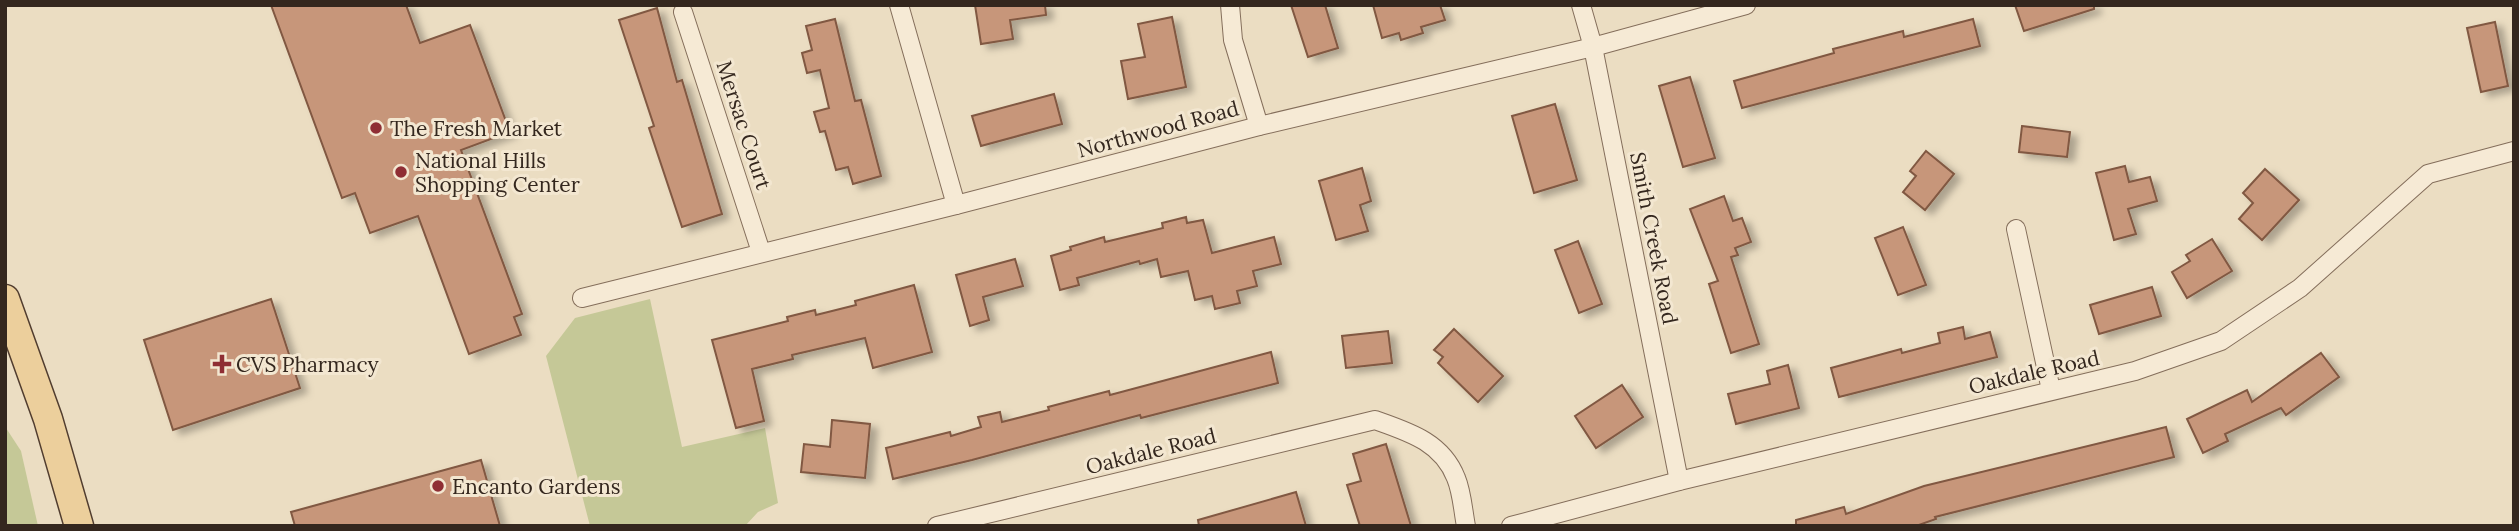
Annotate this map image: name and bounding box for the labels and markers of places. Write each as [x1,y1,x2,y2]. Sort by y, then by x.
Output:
place label: The Fresh Market [390,115,563,142]
marker: The Fresh Market [368,120,384,136]
place label: National Hills Shopping Center [415,147,580,198]
marker: National Hills Shopping Center [393,164,409,180]
place label: CVS Pharmacy [236,351,379,378]
marker: CVS Pharmacy [214,356,230,372]
place label: Encanto Gardens [452,473,620,500]
marker: Encanto Gardens [430,478,446,494]

